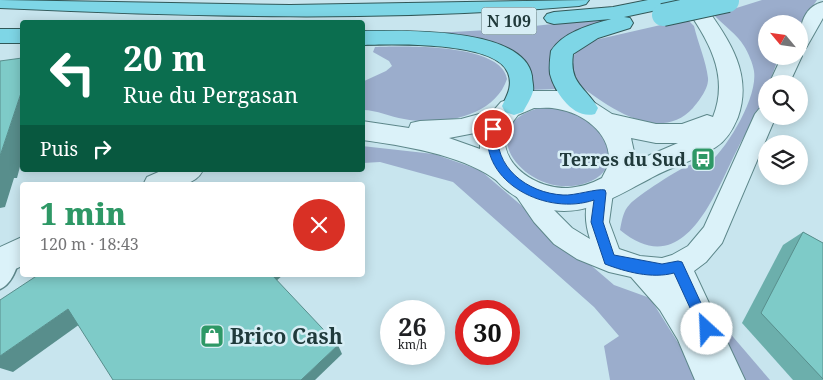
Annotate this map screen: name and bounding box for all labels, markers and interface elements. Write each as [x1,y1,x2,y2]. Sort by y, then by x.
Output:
road number: N 109 [482,8,536,34]
north arrow [758,15,808,65]
map controls [758,15,808,185]
text: 20 m [123,34,206,81]
icon: left [40,40,105,105]
button: search [758,75,808,125]
text: Rue du Pergasan [123,79,298,109]
pin [472,108,514,150]
icon: arrive [479,115,507,143]
icon: right [88,135,116,163]
button: layers [758,135,808,185]
text: Puis [40,136,78,162]
bus stop icon: Terres du Sud [690,146,716,172]
place label: Terres du Sud [560,147,686,171]
text: 1 min [40,193,126,234]
button: close [293,199,345,251]
text: 120 m · 18:43 [40,233,139,255]
speed limit sign: 30 [455,300,520,365]
position arrow [680,302,732,354]
text: 26 [398,309,427,343]
place label: Brico Cash [230,322,343,350]
shop icon: Brico Cash [199,323,225,349]
text: km/h [398,336,427,353]

